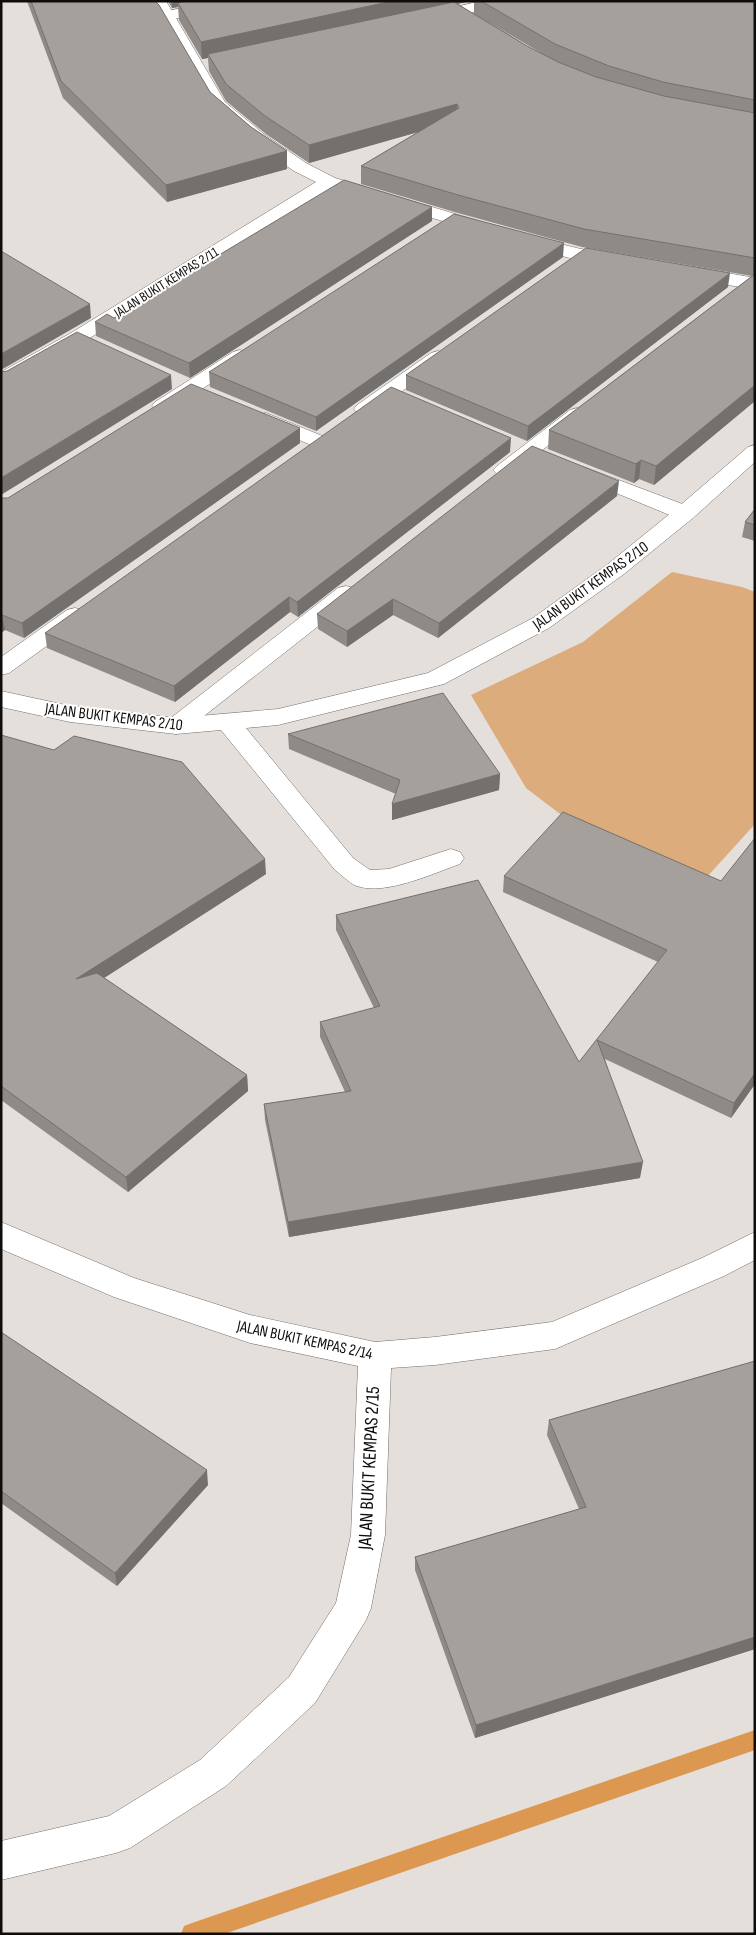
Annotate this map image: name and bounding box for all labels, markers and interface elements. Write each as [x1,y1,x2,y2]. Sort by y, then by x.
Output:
street label: JALAN BUKIT KEMPAS 2/11 [110,243,222,322]
street label: JALAN BUKIT KEMPAS 2/10 [528,538,652,635]
street label: JALAN BUKIT KEMPAS 2/10 [43,700,184,735]
street label: JALAN BUKIT KEMPAS 2/14 [234,1317,374,1364]
street label: JALAN BUKIT KEMPAS 2/15 [354,1386,385,1551]

